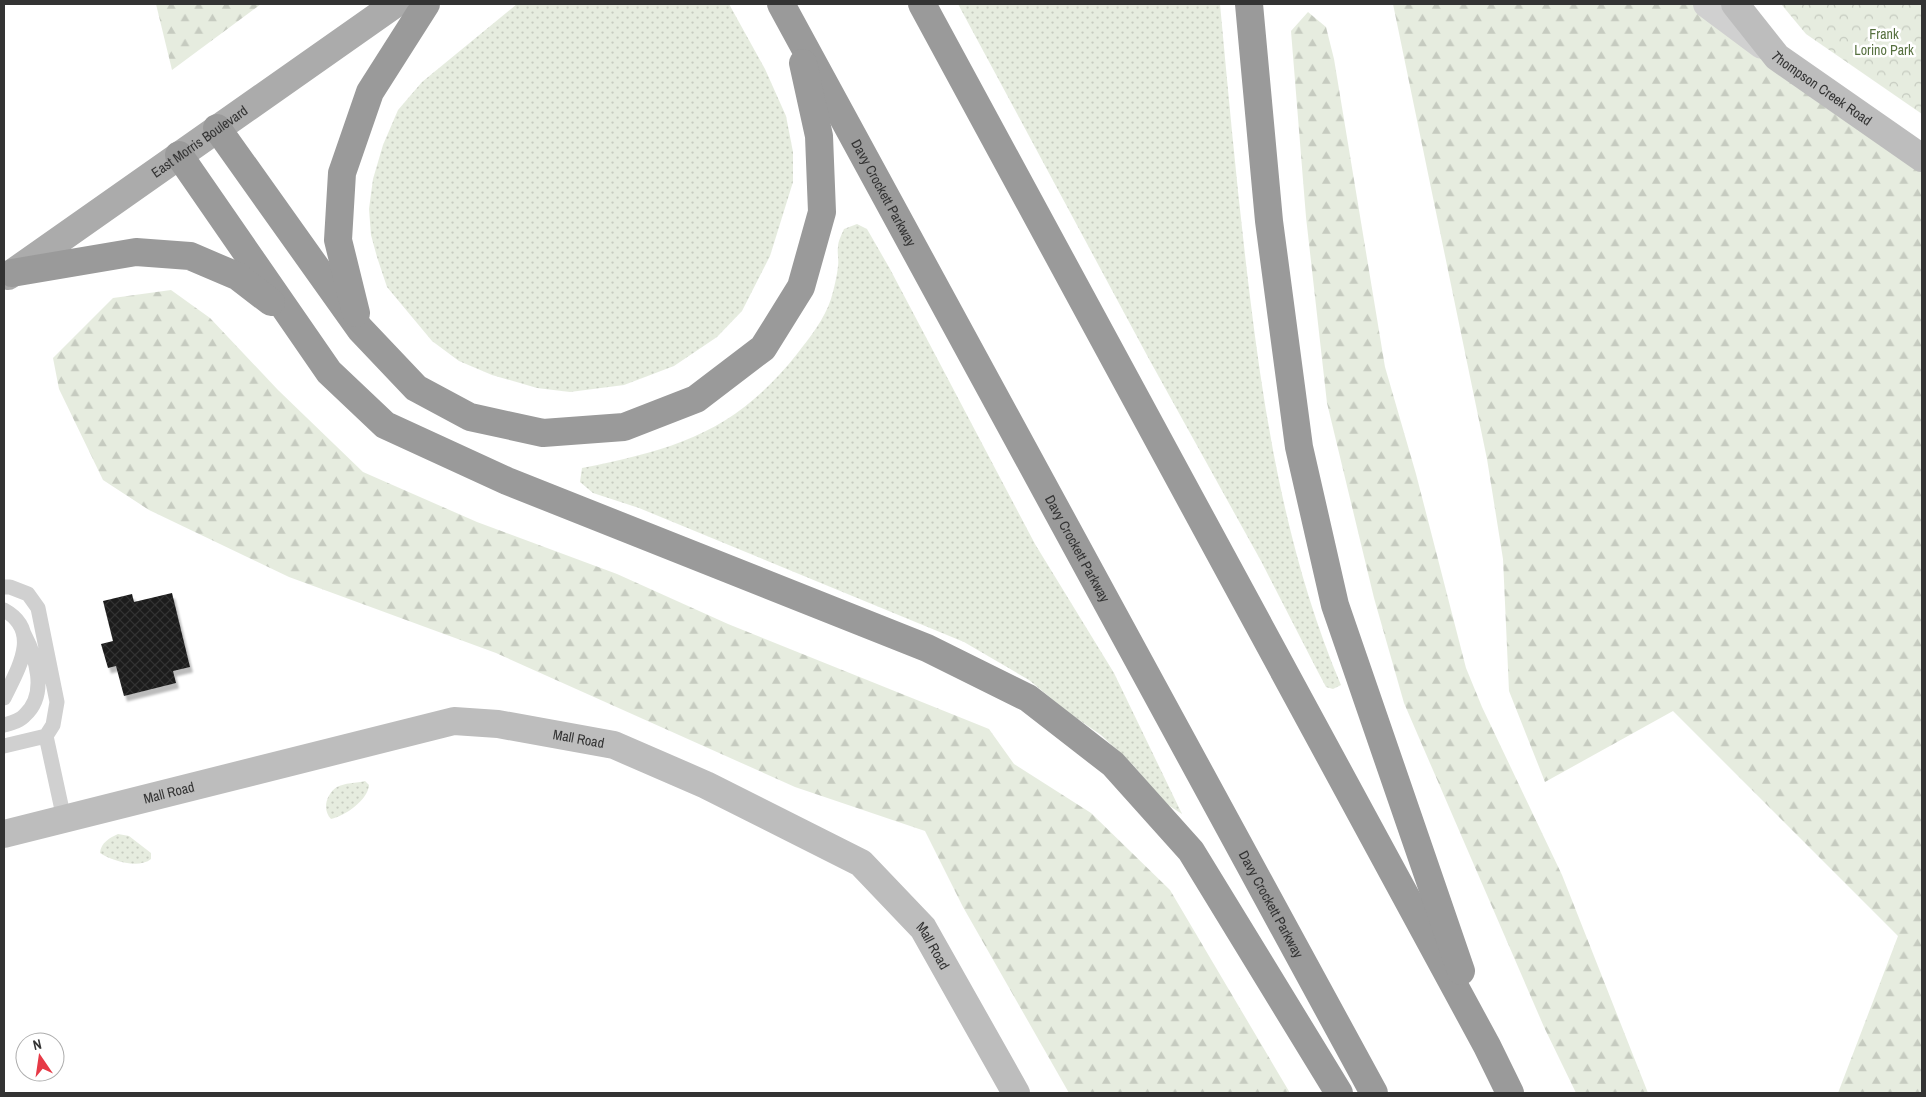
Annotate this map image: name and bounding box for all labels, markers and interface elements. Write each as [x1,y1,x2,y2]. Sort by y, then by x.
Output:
park label: Frank Lorino Park [1854,25,1914,59]
street label: Thompson Creek Road [1767,47,1876,129]
street label: East Morris Boulevard [148,101,251,182]
street label: Davy Crockett Parkway [847,136,920,250]
street label: Davy Crockett Parkway [1041,492,1114,605]
street label: Mall Road [552,725,606,752]
street label: Mall Road [142,778,196,808]
street label: Davy Crockett Parkway [1235,847,1308,961]
street label: Mall Road [913,918,954,973]
north arrow [15,1032,65,1082]
text: N [31,1035,43,1054]

